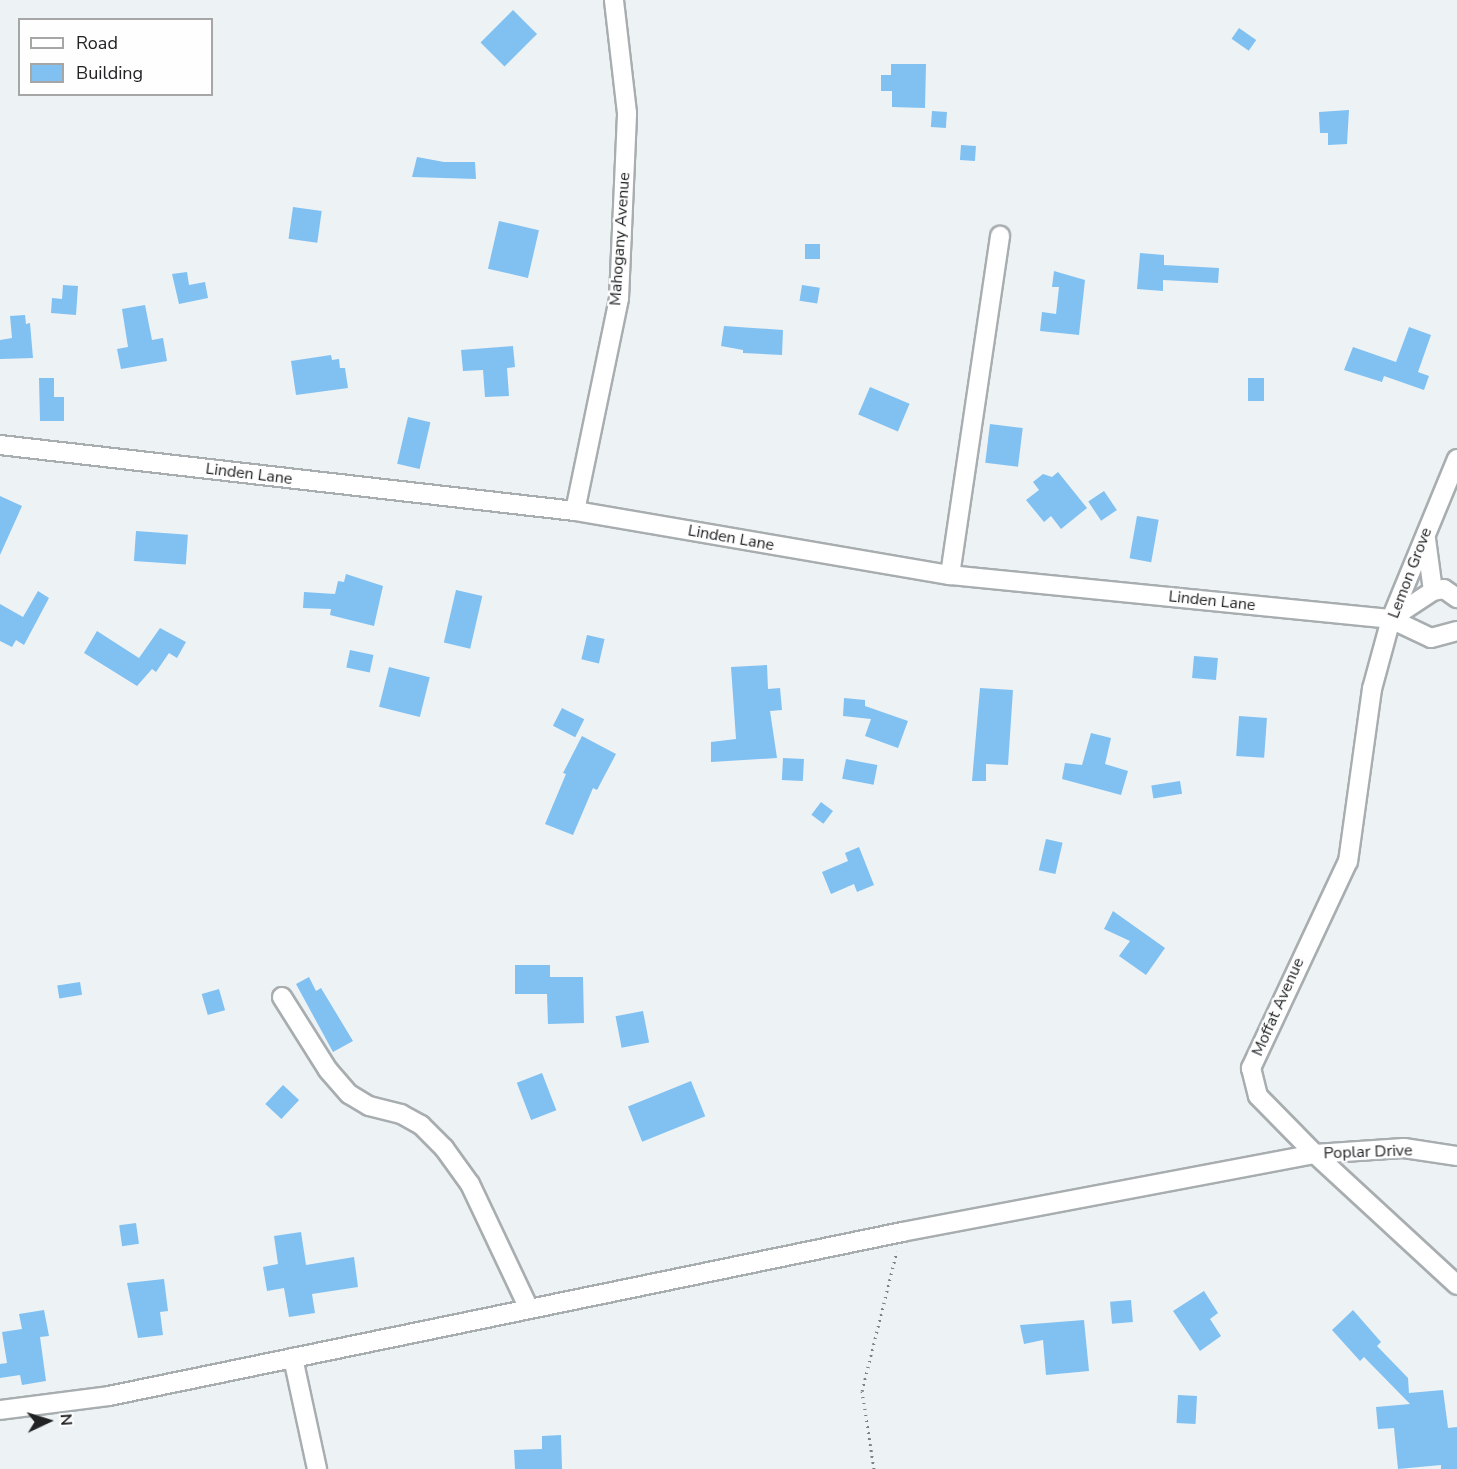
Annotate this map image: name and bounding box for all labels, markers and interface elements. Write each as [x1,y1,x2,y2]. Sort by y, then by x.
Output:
legend [18,18,213,96]
text: Road [76,31,118,55]
text: Building [76,61,143,85]
street label: Mahogany Avenue [606,172,634,306]
street label: Linden Lane [205,459,293,489]
street label: Linden Lane [686,521,776,555]
street label: Lemon Grove [1384,525,1436,621]
street label: Linden Lane [1168,587,1256,615]
street label: Moffat Avenue [1248,955,1308,1059]
street label: Poplar Drive [1323,1141,1413,1163]
north arrow [18,1391,78,1451]
text: N [55,1413,77,1426]

